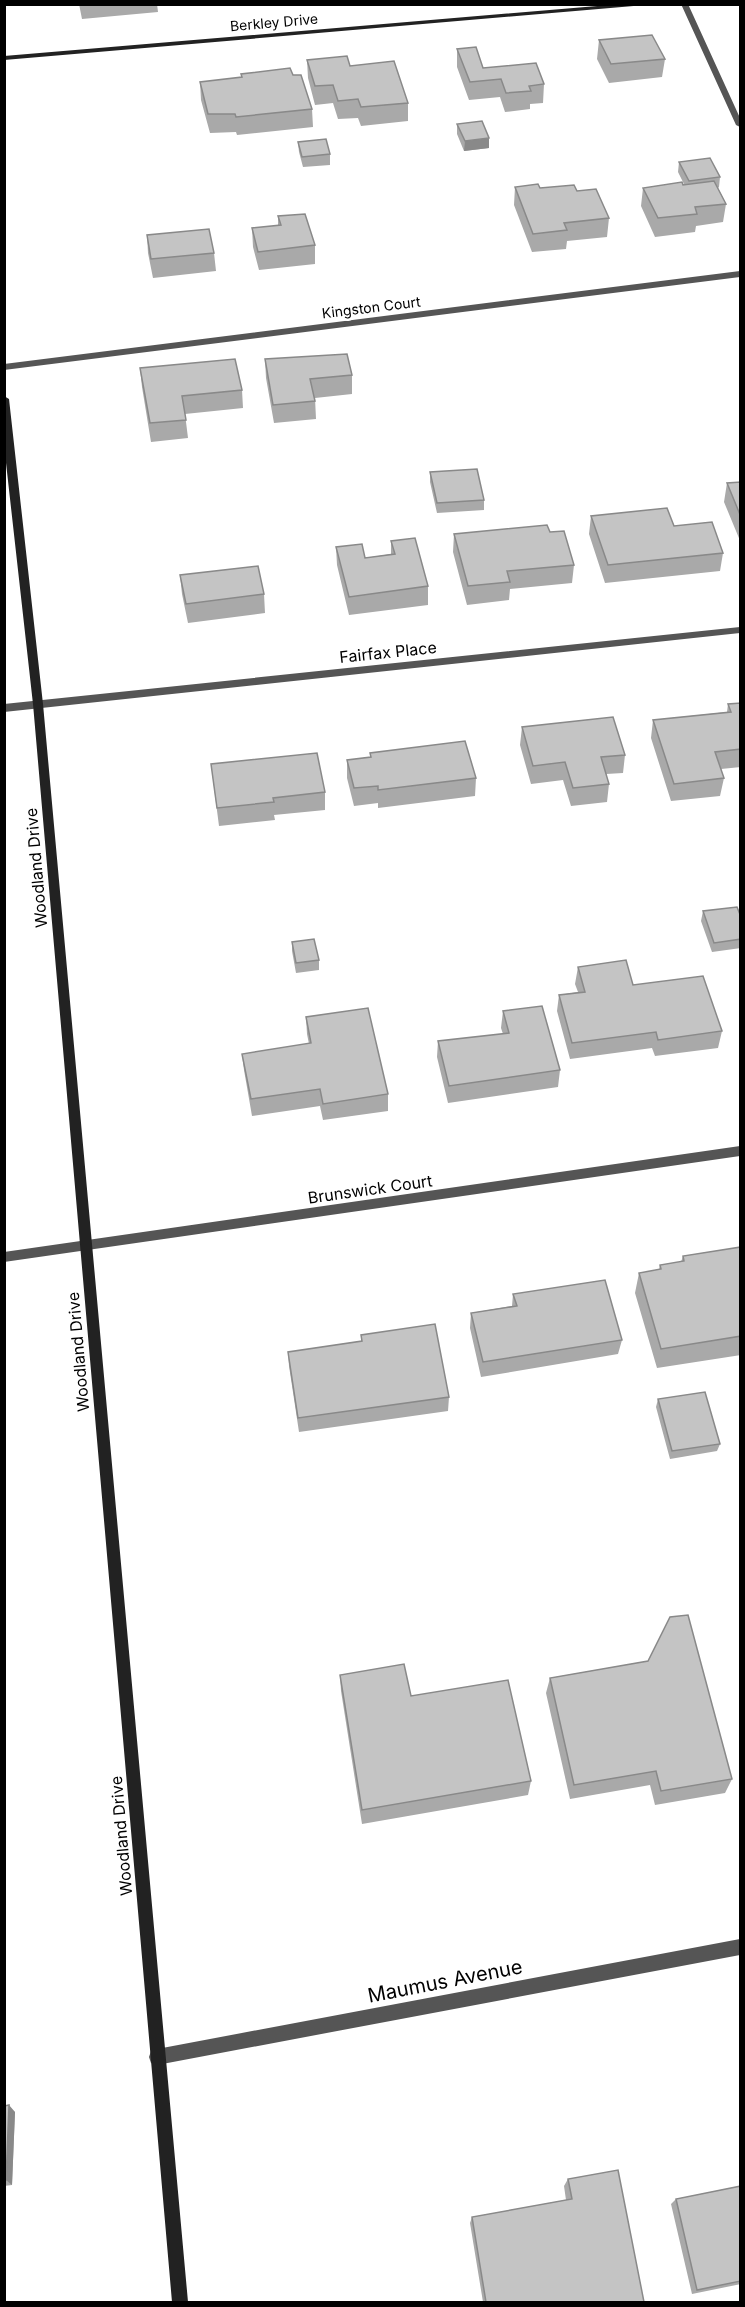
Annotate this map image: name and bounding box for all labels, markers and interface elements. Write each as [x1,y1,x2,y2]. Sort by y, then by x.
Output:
street label: Berkley Drive [229,10,319,34]
street label: Kingston Court [321,292,422,321]
street label: Fairfax Place [338,637,438,667]
street label: Woodland Drive [21,807,51,929]
street label: Brunswick Court [306,1170,434,1208]
street label: Woodland Drive [63,1291,93,1413]
street label: Woodland Drive [106,1775,136,1897]
street label: Maumus Avenue [366,1954,524,2008]

